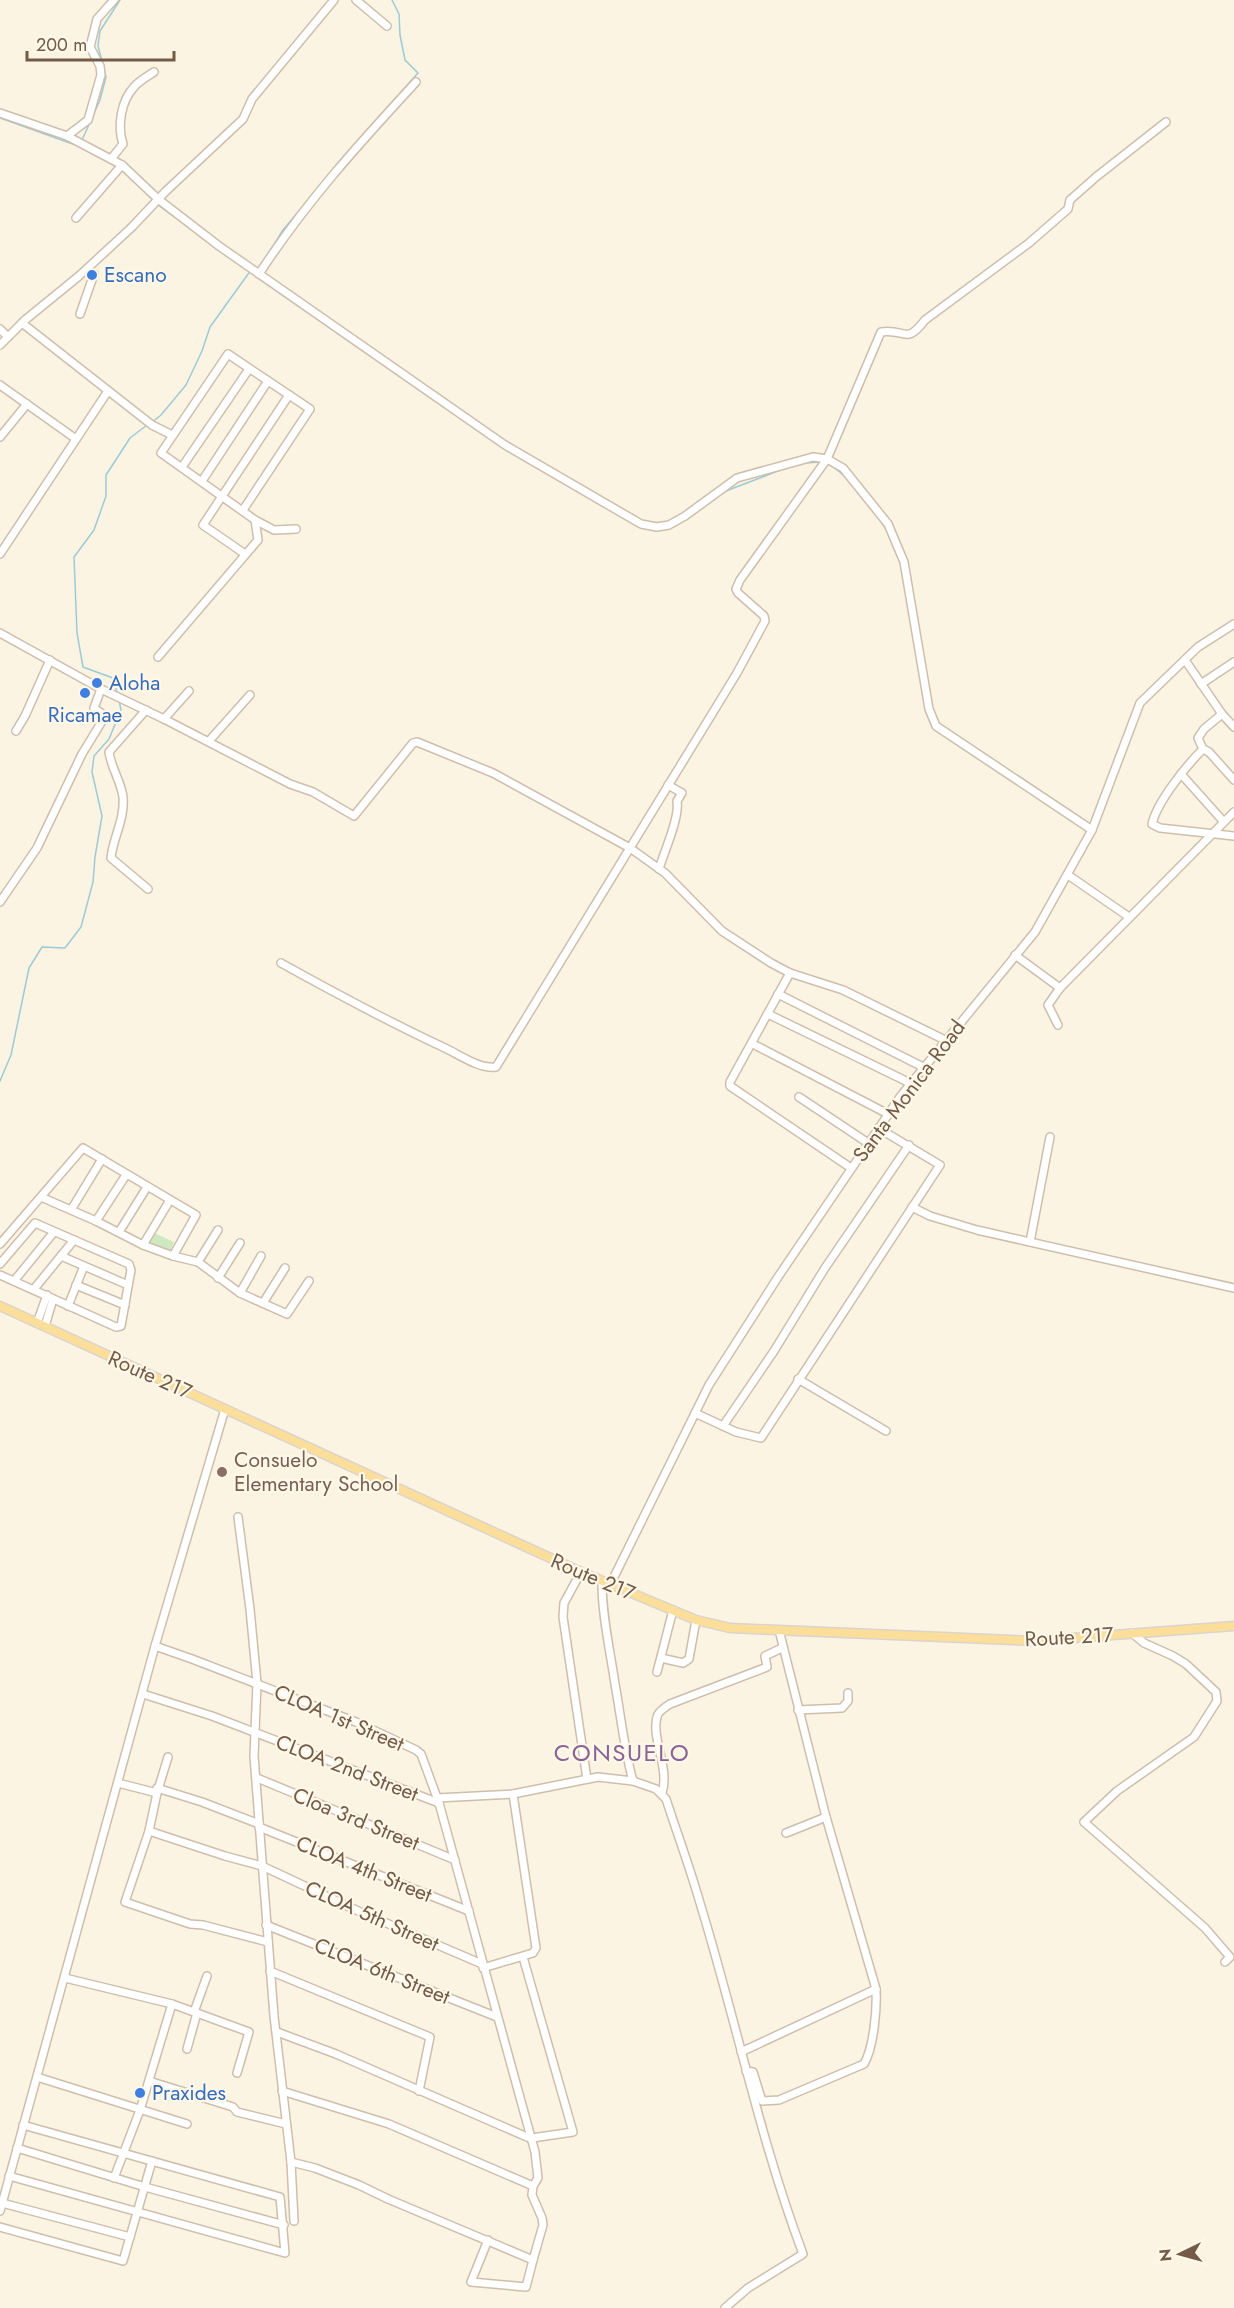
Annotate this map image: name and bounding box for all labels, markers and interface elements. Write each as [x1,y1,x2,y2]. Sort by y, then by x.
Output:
scale bar [27,24,174,62]
text: 200 m [36,32,87,58]
place label: Escano [104,260,167,290]
marker: Escano [85,268,99,282]
place label: Aloha [109,668,160,698]
marker: Aloha [90,676,104,690]
marker: Ricamae [78,686,92,700]
place label: Ricamae [48,700,123,730]
street label: Santa Monica Road [846,1014,972,1168]
street label: Route 217 [103,1343,197,1407]
place label: Consuelo Elementary School [234,1445,398,1499]
marker: Consuelo Elementary School [215,1465,229,1479]
street label: Route 217 [546,1546,640,1608]
street label: Route 217 [1024,1620,1114,1654]
street label: CLOA 1st Street [269,1677,409,1759]
street label: CLOA 2nd Street [271,1727,423,1809]
district label: CONSUELO [554,1735,690,1770]
street label: Cloa 3rd Street [288,1780,424,1858]
street label: CLOA 4th Street [292,1828,436,1910]
street label: CLOA 5th Street [300,1873,444,1959]
street label: CLOA 6th Street [310,1930,454,2012]
place label: Praxides [152,2078,226,2108]
marker: Praxides [133,2086,147,2100]
north arrow [1150,2224,1210,2284]
text: N [1154,2248,1178,2263]

